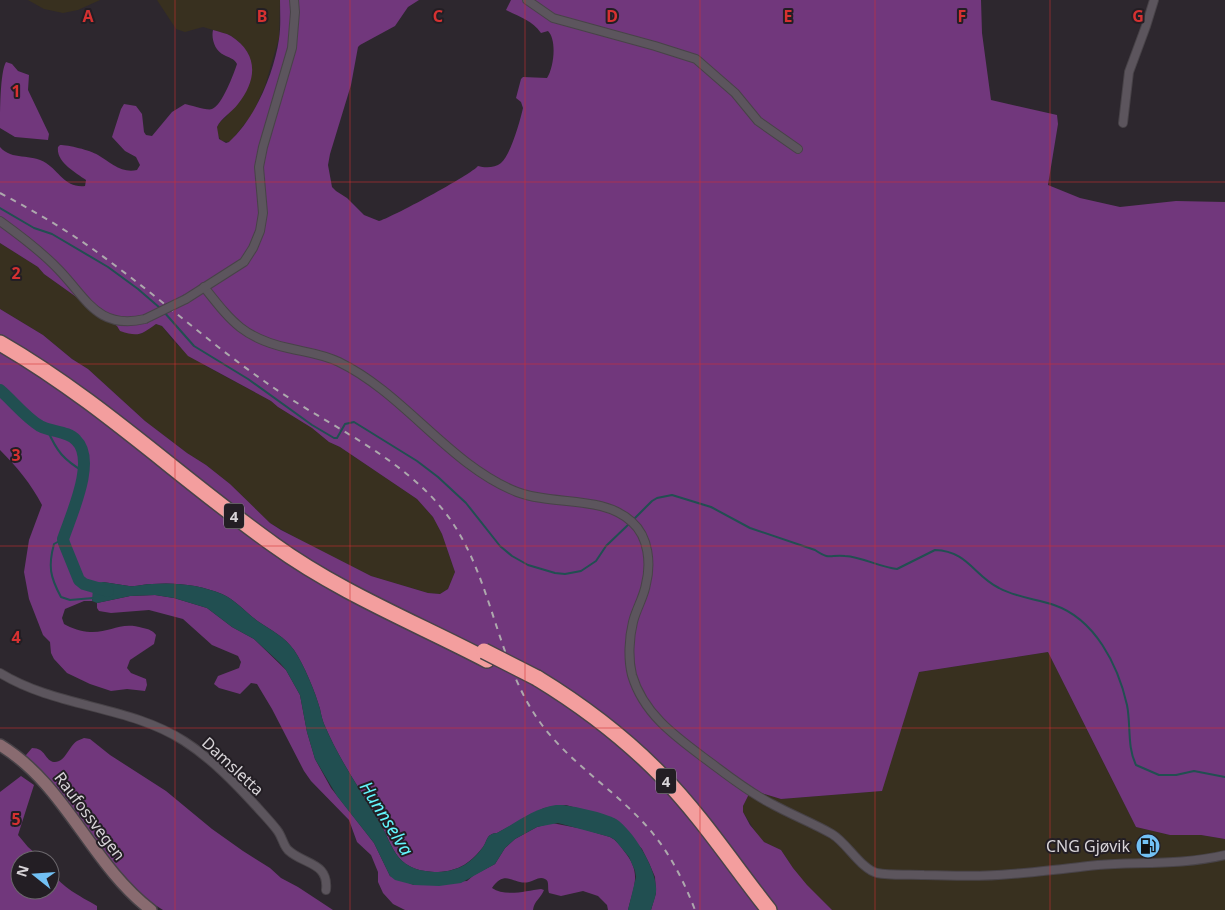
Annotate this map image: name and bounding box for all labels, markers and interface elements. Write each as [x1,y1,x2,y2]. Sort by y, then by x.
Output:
text: A [82,5,94,27]
text: B [257,5,267,27]
text: C [433,5,443,27]
text: D [606,5,618,27]
text: E [784,5,793,27]
text: F [958,5,966,27]
text: G [1132,5,1144,27]
text: 1 [11,80,21,102]
text: 2 [11,262,21,284]
text: 3 [11,444,21,466]
road number: 4 [224,504,244,528]
text: 4 [11,626,21,648]
street label: Damsletta [197,732,269,800]
street label: Raufossvegen [50,767,130,865]
road number: 4 [656,768,676,794]
water label: Hunnselva [355,776,419,860]
text: 5 [11,808,21,830]
fuel station icon: CNG Gjøvik [1135,833,1161,859]
place label: CNG Gjøvik [1046,835,1130,857]
north arrow [10,850,60,900]
text: N [11,863,33,879]

